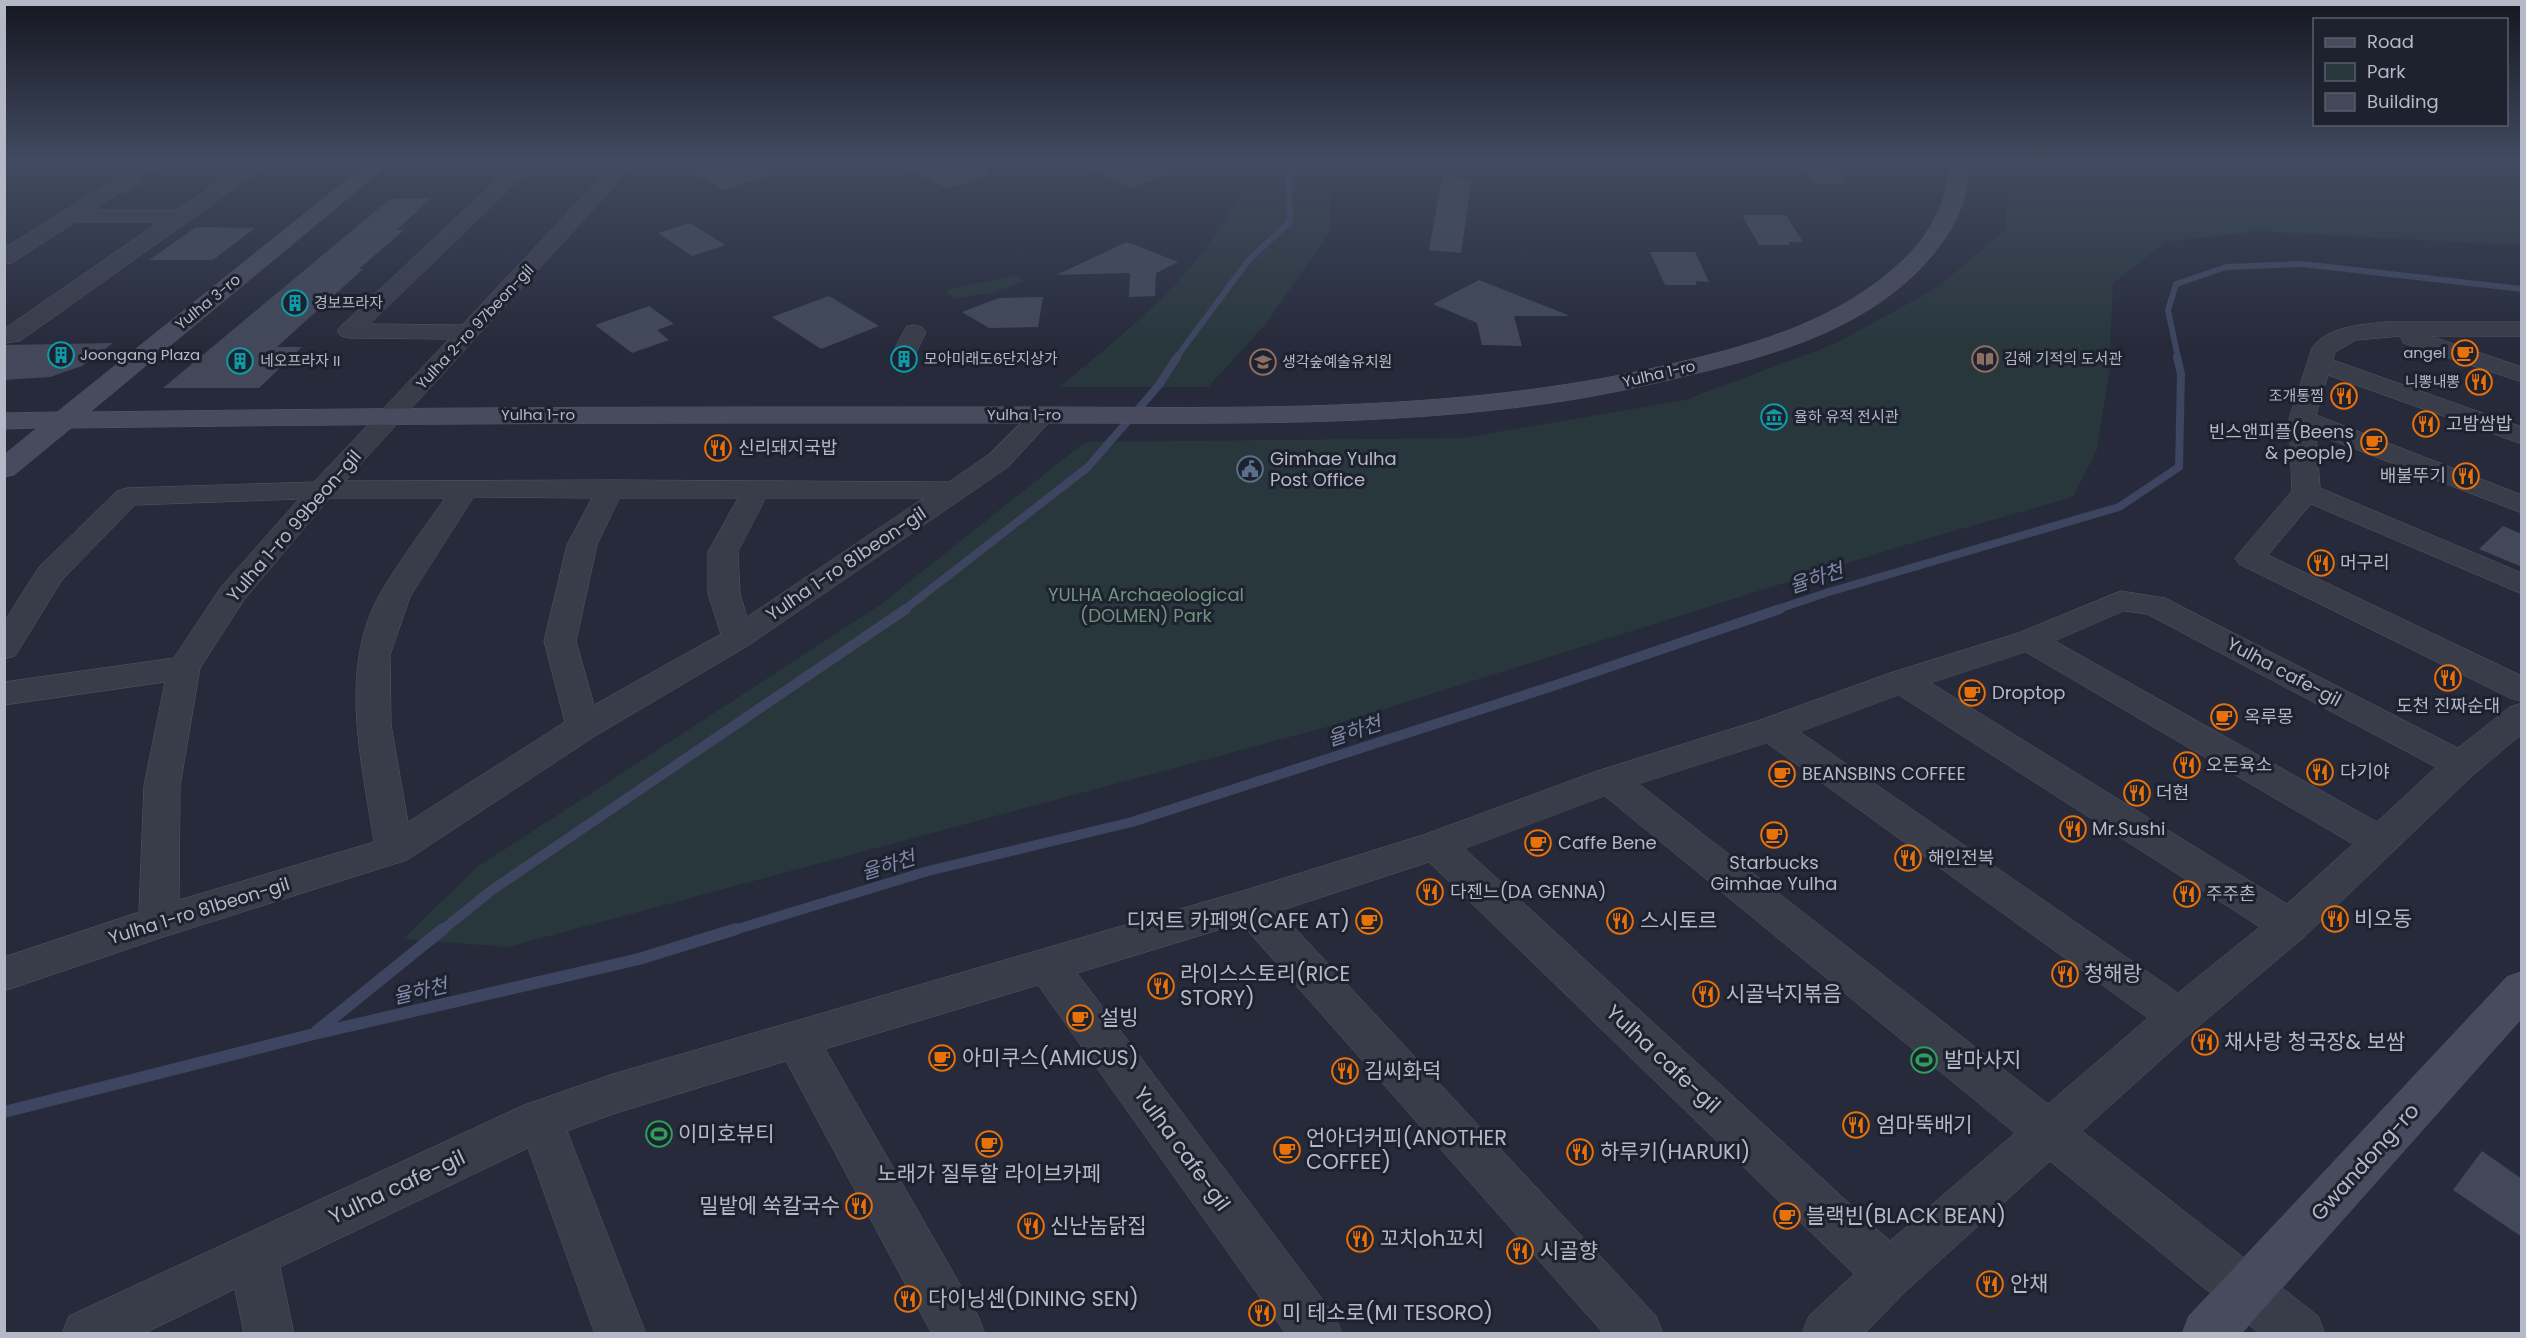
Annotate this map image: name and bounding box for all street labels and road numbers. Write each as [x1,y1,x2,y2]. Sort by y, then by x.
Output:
street label: Yulha 2-ro 97beon-gil [411,260,538,394]
street label: Yulha 3-ro [171,269,245,334]
street label: Yulha 1-ro [1620,355,1697,392]
street label: Yulha 1-ro [501,404,575,425]
street label: Yulha 1-ro [987,404,1061,425]
street label: Yulha 1-ro 99beon-gil [221,444,367,607]
street label: Yulha 1-ro 81beon-gil [761,501,931,627]
street label: Yulha cafe-gil [2223,631,2346,712]
street label: Yulha 1-ro 81beon-gil [105,871,292,950]
street label: Yulha cafe-gil [1600,998,1727,1119]
street label: Yulha cafe-gil [1127,1081,1237,1217]
street label: Gwandong-ro [2304,1096,2425,1227]
street label: Yulha cafe-gil [324,1142,470,1231]

